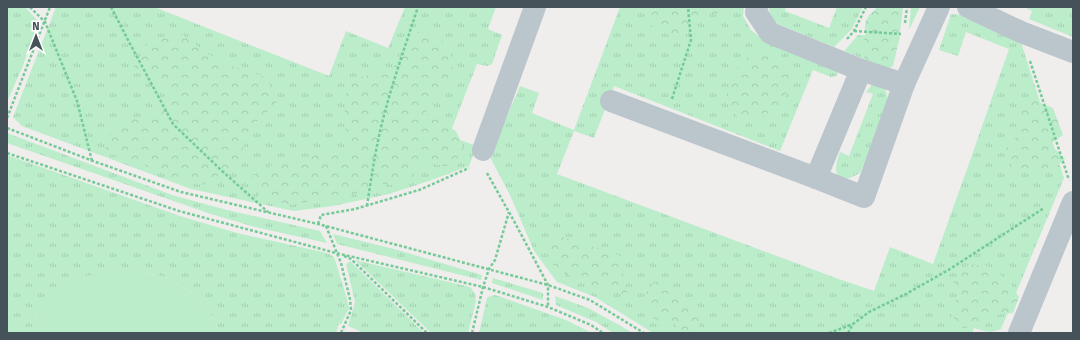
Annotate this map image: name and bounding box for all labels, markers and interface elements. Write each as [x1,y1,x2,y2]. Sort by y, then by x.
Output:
north arrow [16,16,56,56]
text: N [32,20,40,33]

